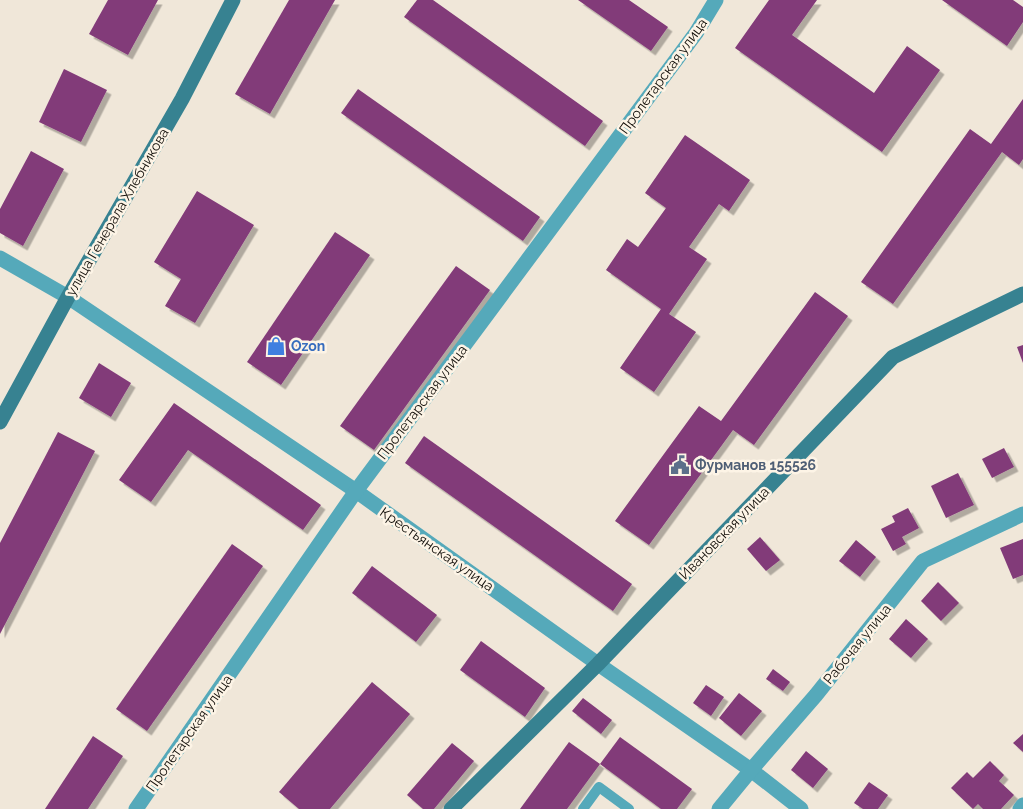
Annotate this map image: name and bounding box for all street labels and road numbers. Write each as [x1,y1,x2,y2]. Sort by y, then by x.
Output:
street label: Пролетарская улица [616,15,710,137]
street label: улица Генерала Хлебникова [62,125,172,299]
street label: Пролетарская улица [374,342,470,462]
street label: Ивановская улица [676,483,772,583]
street label: Крестьянская улица [377,504,497,594]
street label: Рабочая улица [820,601,894,687]
street label: Пролетарская улица [143,672,235,794]

